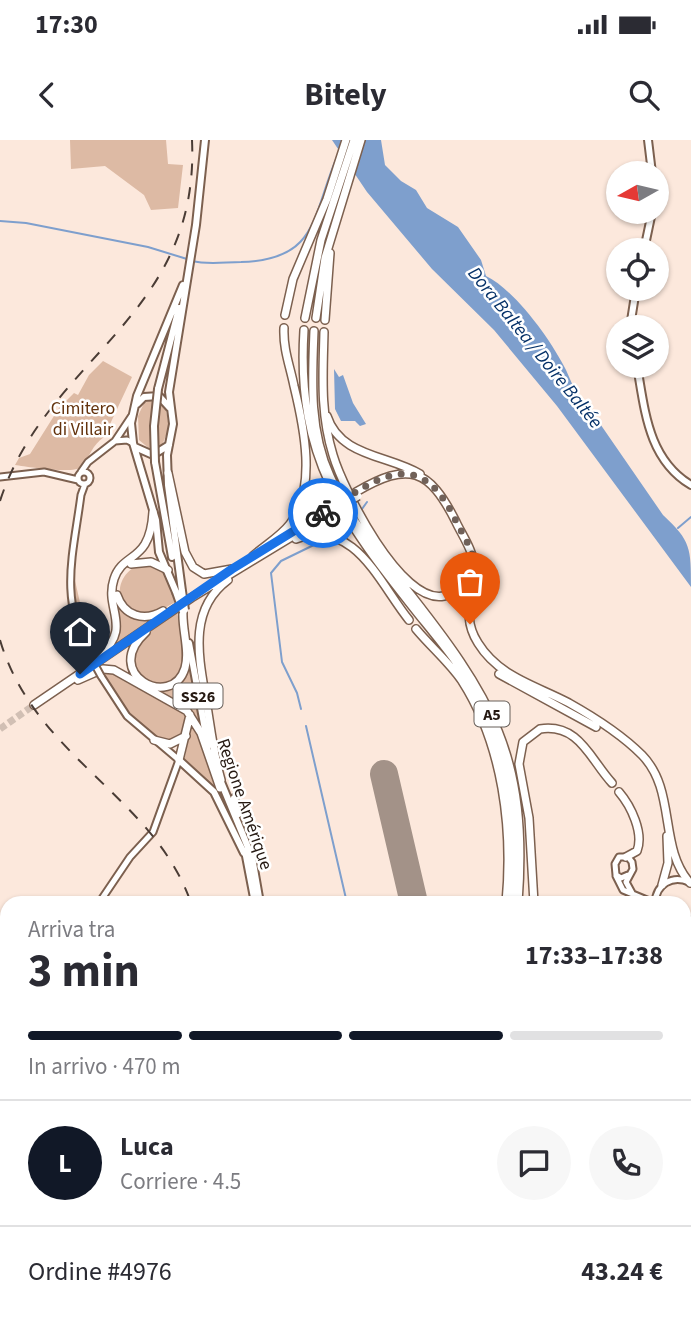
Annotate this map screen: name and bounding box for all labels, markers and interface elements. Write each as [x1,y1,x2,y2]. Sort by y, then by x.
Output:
text: 17:30 [35,6,98,43]
text: Bitely [304,72,387,118]
icon: back [28,76,66,114]
icon: search [625,76,663,114]
north arrow [606,161,668,224]
map controls [606,161,669,378]
button: locate [606,238,669,301]
water label: Dora Baltea / Doire Baltée [461,261,609,435]
button: layers [606,315,669,378]
park label: Cimitero di Villair [51,396,115,442]
courier [288,478,358,548]
icon: bike [304,494,342,532]
pin [440,552,500,624]
icon: bag [451,563,489,601]
pin [50,602,110,674]
icon: home [61,613,99,651]
road number: SS26 [174,684,222,708]
road number: A5 [475,702,510,726]
street label: Regione Amérique [210,735,279,873]
text: Arriva tra [28,913,115,946]
text: 17:33–17:38 [525,937,663,974]
text: 3 min [28,939,140,1004]
text: In arrivo · 470 m [28,1050,180,1083]
button: chat [497,1126,571,1200]
button: phone [589,1126,663,1200]
text: Luca [120,1128,174,1165]
text: L [58,1145,72,1182]
text: Corriere · 4.5 [120,1165,241,1198]
text: Ordine #4976 [28,1253,172,1290]
text: 43.24 € [581,1253,663,1290]

